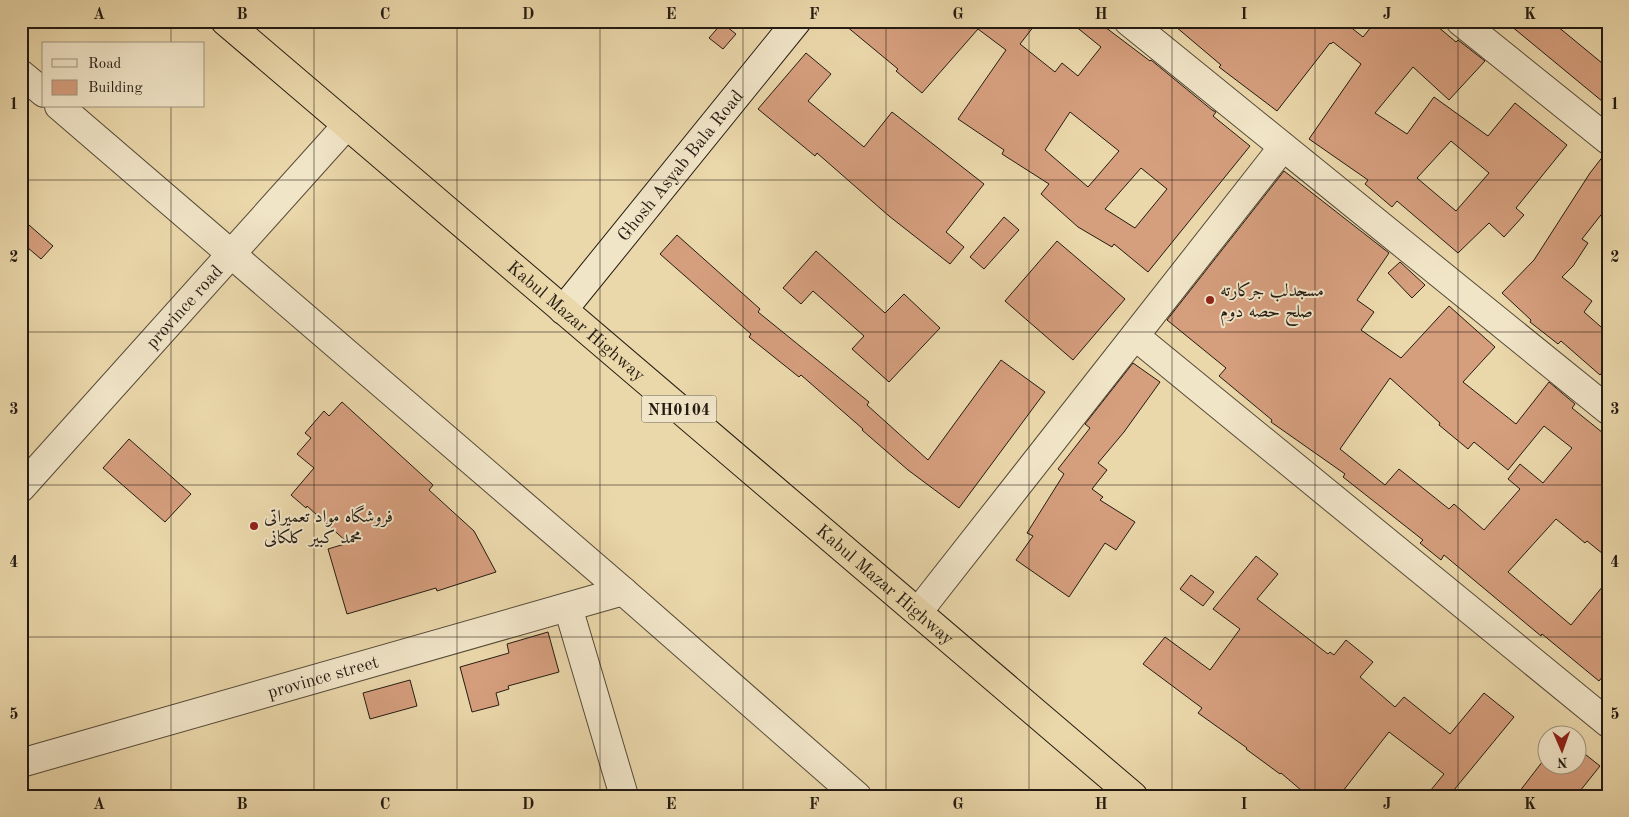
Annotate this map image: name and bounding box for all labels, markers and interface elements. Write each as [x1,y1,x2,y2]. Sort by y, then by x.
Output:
text: A [93,7,105,23]
text: B [236,7,248,23]
text: C [380,7,390,23]
text: D [522,7,534,23]
text: E [665,7,677,23]
text: F [809,7,820,23]
text: G [952,7,964,23]
text: H [1094,7,1108,23]
text: I [1240,7,1248,23]
text: J [1383,7,1392,23]
text: K [1524,7,1536,23]
legend [42,42,205,108]
text: Road [88,57,122,72]
text: Building [88,81,143,96]
street label: Ghosh Asyab Bala Road [615,87,747,245]
text: 1 [9,97,19,113]
text: 1 [1610,97,1620,113]
text: 2 [9,250,19,266]
text: 2 [1610,250,1620,266]
street label: Kabul Mazar Highway [503,258,648,386]
street label: province road [143,262,227,352]
place label: مسجدلب جرکارته صلح حصه دوم [1220,281,1324,327]
marker: مسجدلب جرکارته صلح حصه دوم [1204,294,1216,306]
road number: NH0104 [642,396,716,422]
text: 3 [9,402,19,418]
text: 3 [1610,402,1620,418]
place label: فروشگاه مواد تعمیراتی محمد کبیر کلکانی [264,504,393,548]
marker: فروشگاه مواد تعمیراتی محمد کبیر کلکانی [248,520,260,532]
street label: Kabul Mazar Highway [812,522,957,649]
text: 4 [9,555,19,571]
text: 4 [1610,555,1620,571]
street label: province street [266,653,381,702]
text: 5 [9,707,19,723]
text: 5 [1610,707,1620,723]
north arrow [1536,724,1586,774]
text: N [1557,755,1568,769]
text: A [93,797,105,813]
text: B [236,797,248,813]
text: C [380,797,390,813]
text: D [522,797,534,813]
text: E [665,797,677,813]
text: F [809,797,820,813]
text: G [952,797,964,813]
text: H [1094,797,1108,813]
text: I [1240,797,1248,813]
text: J [1383,797,1392,813]
text: K [1524,797,1536,813]

